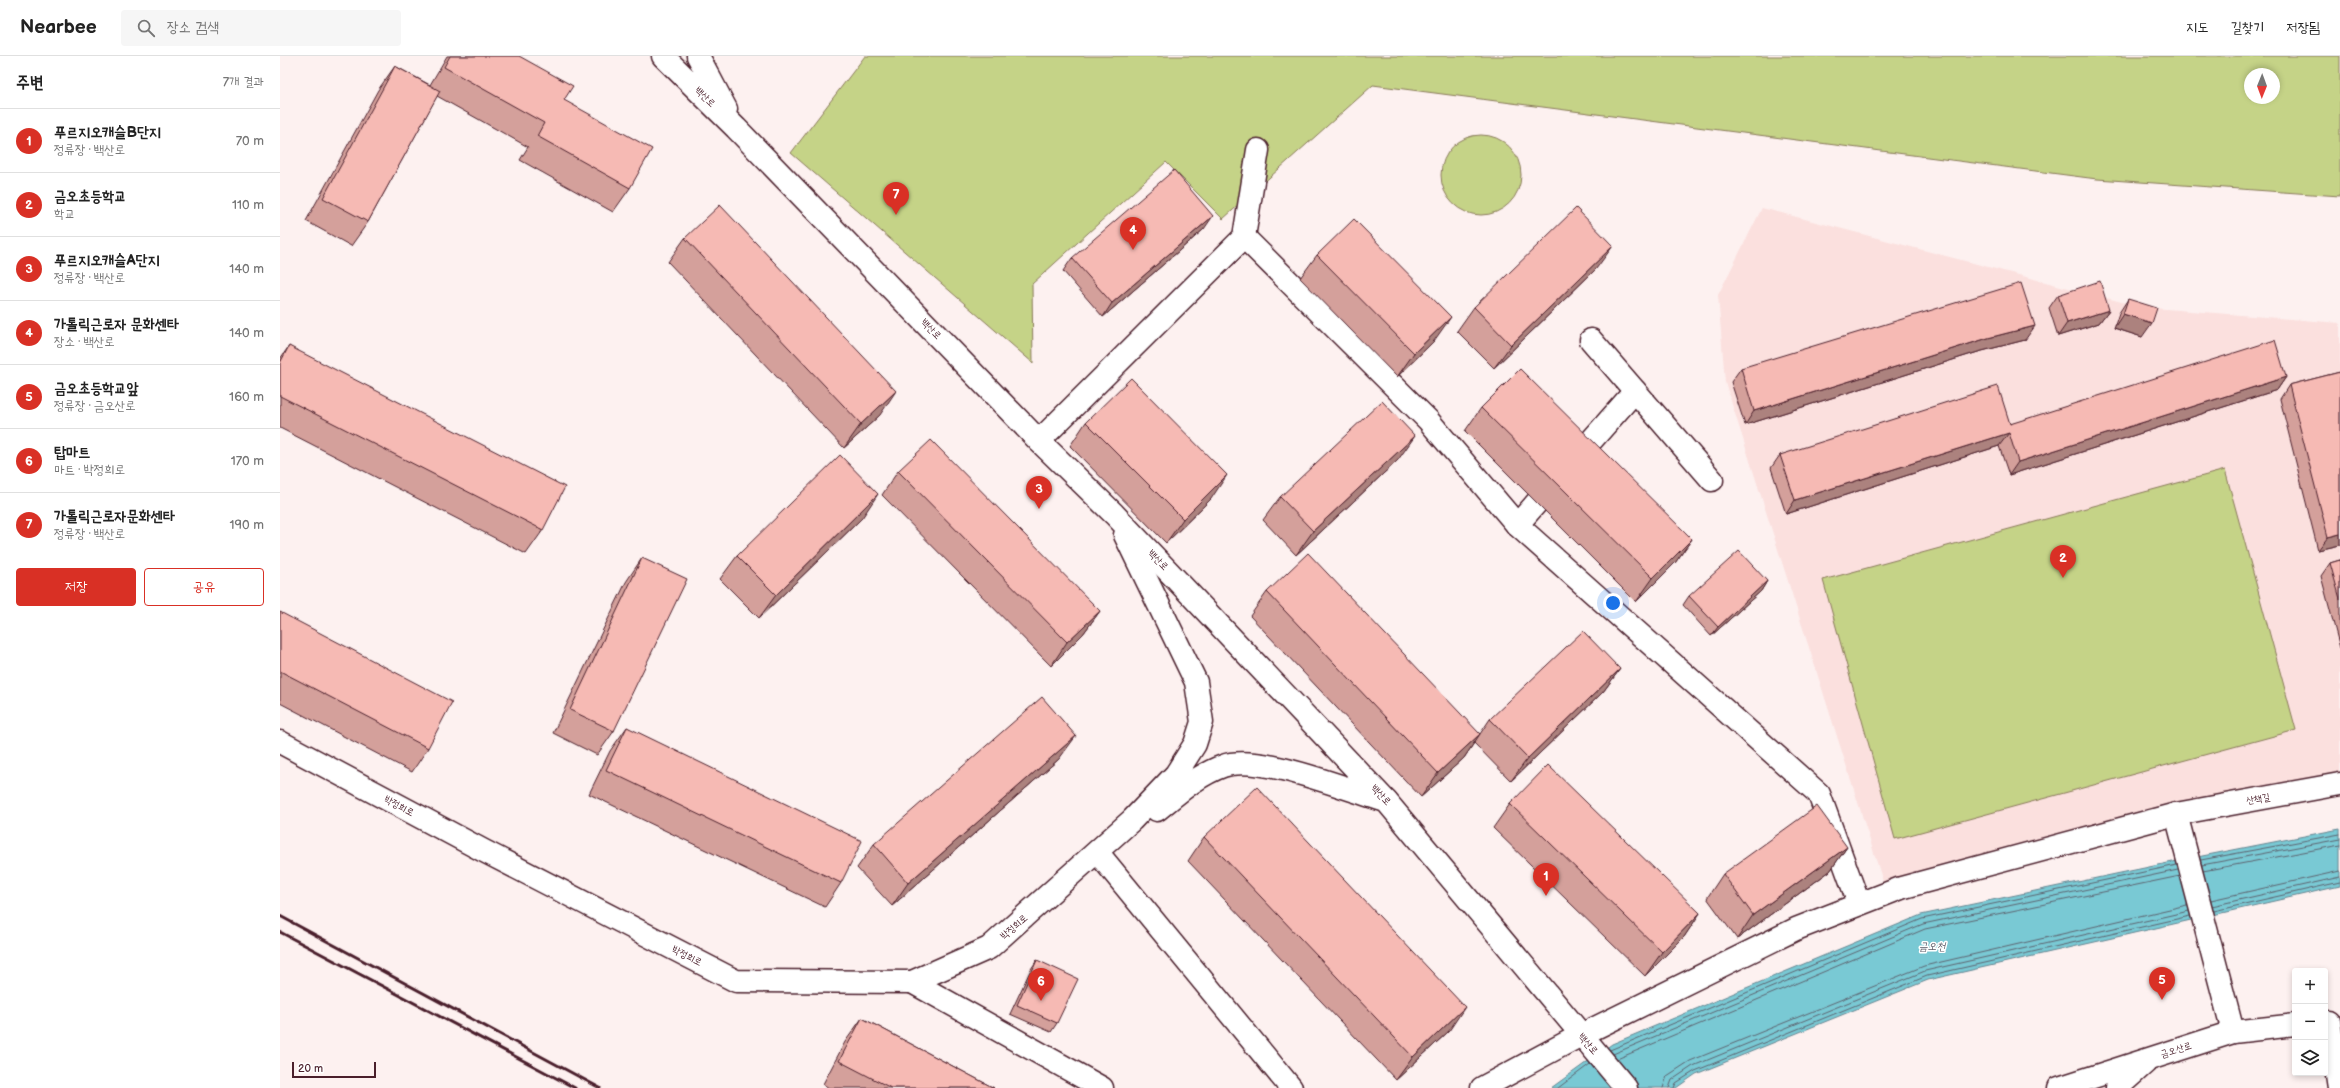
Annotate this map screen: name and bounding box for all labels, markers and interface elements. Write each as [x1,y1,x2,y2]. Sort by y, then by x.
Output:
search box [121,10,401,46]
text: Nearbee [20,16,97,39]
icon: search [135,17,157,39]
text: 장소 검색 [167,18,219,37]
text: 지도 [2186,19,2208,36]
text: 길찾기 [2230,19,2264,36]
text: 저장됨 [2286,19,2320,36]
north arrow [2244,68,2280,104]
text: 주변 [16,73,43,93]
text: 7개 결과 [223,74,264,90]
street label: 백산로 [692,84,718,110]
text: 푸르지오캐슬B단지 [54,123,161,142]
text: 1 [26,133,32,149]
text: 70 m [236,133,264,149]
text: 정류장 · 백산로 [54,142,125,158]
pin: 7 [883,182,909,215]
text: 금오초등학교 [54,187,126,206]
text: 2 [25,197,33,213]
text: 110 m [232,197,264,213]
text: 학교 [54,206,75,222]
pin: 4 [1120,217,1146,250]
text: 푸르지오캐슬A단지 [54,251,160,270]
text: 3 [25,261,33,277]
text: 140 m [229,261,264,277]
text: 정류장 · 백산로 [54,270,125,286]
text: 가톨릭근로자 문화센타 [54,315,179,334]
street label: 백산로 [918,316,944,342]
text: 4 [25,325,33,341]
text: 140 m [229,325,264,341]
text: 장소 · 백산로 [54,334,115,350]
text: 금오초등학교앞 [54,379,139,398]
text: 5 [25,389,33,405]
text: 160 m [229,389,264,405]
text: 정류장 · 금오산로 [54,398,136,414]
text: 탑마트 [54,443,90,462]
text: 6 [25,453,33,469]
text: 170 m [231,453,264,469]
text: 마트 · 박정희로 [54,462,125,478]
pin: 3 [1026,476,1052,509]
text: 가톨릭근로자문화센타 [54,507,175,526]
text: 7 [25,517,33,533]
text: 190 m [230,517,264,533]
text: 정류장 · 백산로 [54,526,125,542]
pin: 2 [2050,545,2076,578]
street label: 백산로 [1145,547,1171,573]
button: 저장 [16,568,136,606]
button: 공유 [144,568,264,606]
your location [1603,593,1623,613]
street label: 백산로 [1368,782,1394,808]
street label: 산책길 [2245,791,2271,807]
street label: 박정희로 [382,793,416,819]
pin: 1 [1533,863,1559,896]
street label: 박정희로 [998,912,1030,942]
water label: 금오천 [1919,940,1946,953]
street label: 박정희로 [670,943,704,969]
pin: 5 [2149,967,2175,1000]
pin: 6 [1028,968,1054,1001]
map controls [2292,968,2328,1076]
button: + [2292,968,2328,1004]
button: − [2292,1004,2328,1040]
street label: 백산로 [1576,1031,1600,1057]
street label: 금오산로 [2159,1040,2193,1060]
button: layers [2292,1040,2328,1076]
scale bar [292,1060,376,1079]
text: 20 m [298,1062,323,1075]

